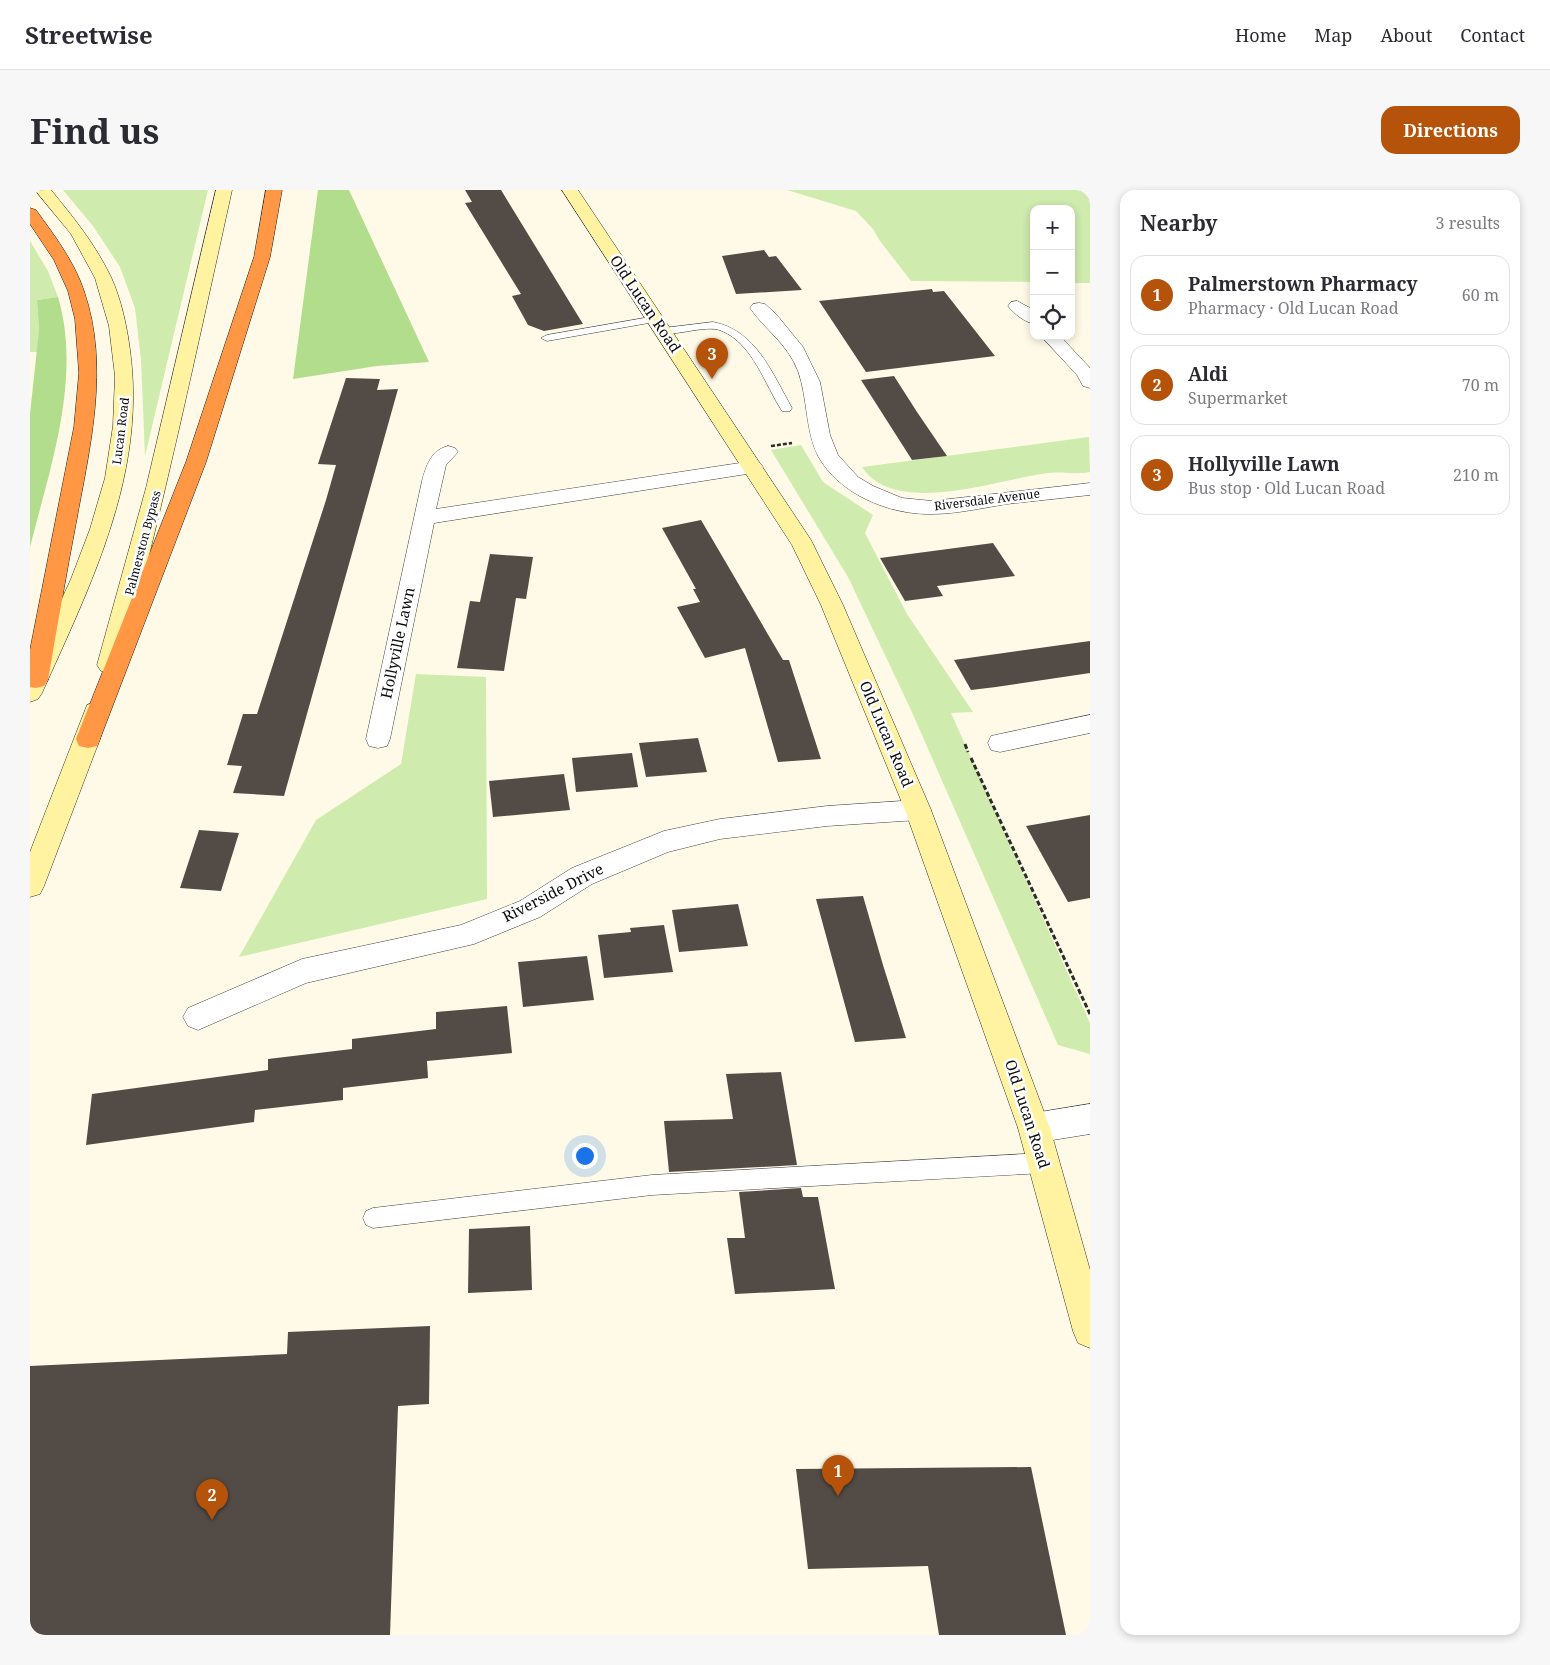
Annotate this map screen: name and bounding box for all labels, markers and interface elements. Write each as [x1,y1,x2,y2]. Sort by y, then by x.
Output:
text: Streetwise [25,18,153,51]
text: Home [1235,23,1286,47]
text: Map [1314,23,1352,47]
text: About [1380,23,1432,47]
text: Contact [1460,23,1525,47]
button: Directions [1381,106,1520,154]
text: Find us [30,107,159,154]
map controls [1030,205,1075,340]
button: + [1030,205,1075,250]
text: Nearby [1140,209,1218,237]
text: 3 results [1436,212,1500,234]
button: − [1030,250,1075,295]
street label: Old Lucan Road [606,251,686,356]
text: Palmerstown Pharmacy [1188,271,1417,297]
text: 1 [1152,284,1162,306]
text: 60 m [1462,284,1499,306]
button: locate [1030,295,1075,340]
text: Pharmacy · Old Lucan Road [1188,297,1399,319]
pin: 3 [696,338,728,379]
text: Aldi [1188,361,1228,387]
text: 2 [1152,374,1162,396]
text: 70 m [1462,374,1499,396]
text: Supermarket [1188,387,1288,409]
street label: Lucan Road [108,396,133,465]
text: Hollyville Lawn [1188,451,1340,477]
text: 3 [1152,464,1162,486]
text: 210 m [1453,464,1499,486]
text: Bus stop · Old Lucan Road [1188,477,1385,499]
street label: Riversdale Avenue [933,485,1041,514]
street label: Palmerston Bypass [120,489,165,597]
street label: Hollyville Lawn [375,585,419,700]
street label: Old Lucan Road [856,678,918,790]
street label: Riverside Drive [499,858,606,926]
street label: Old Lucan Road [1001,1057,1055,1171]
your location [572,1143,598,1169]
pin: 1 [822,1455,854,1496]
pin: 2 [196,1479,228,1520]

